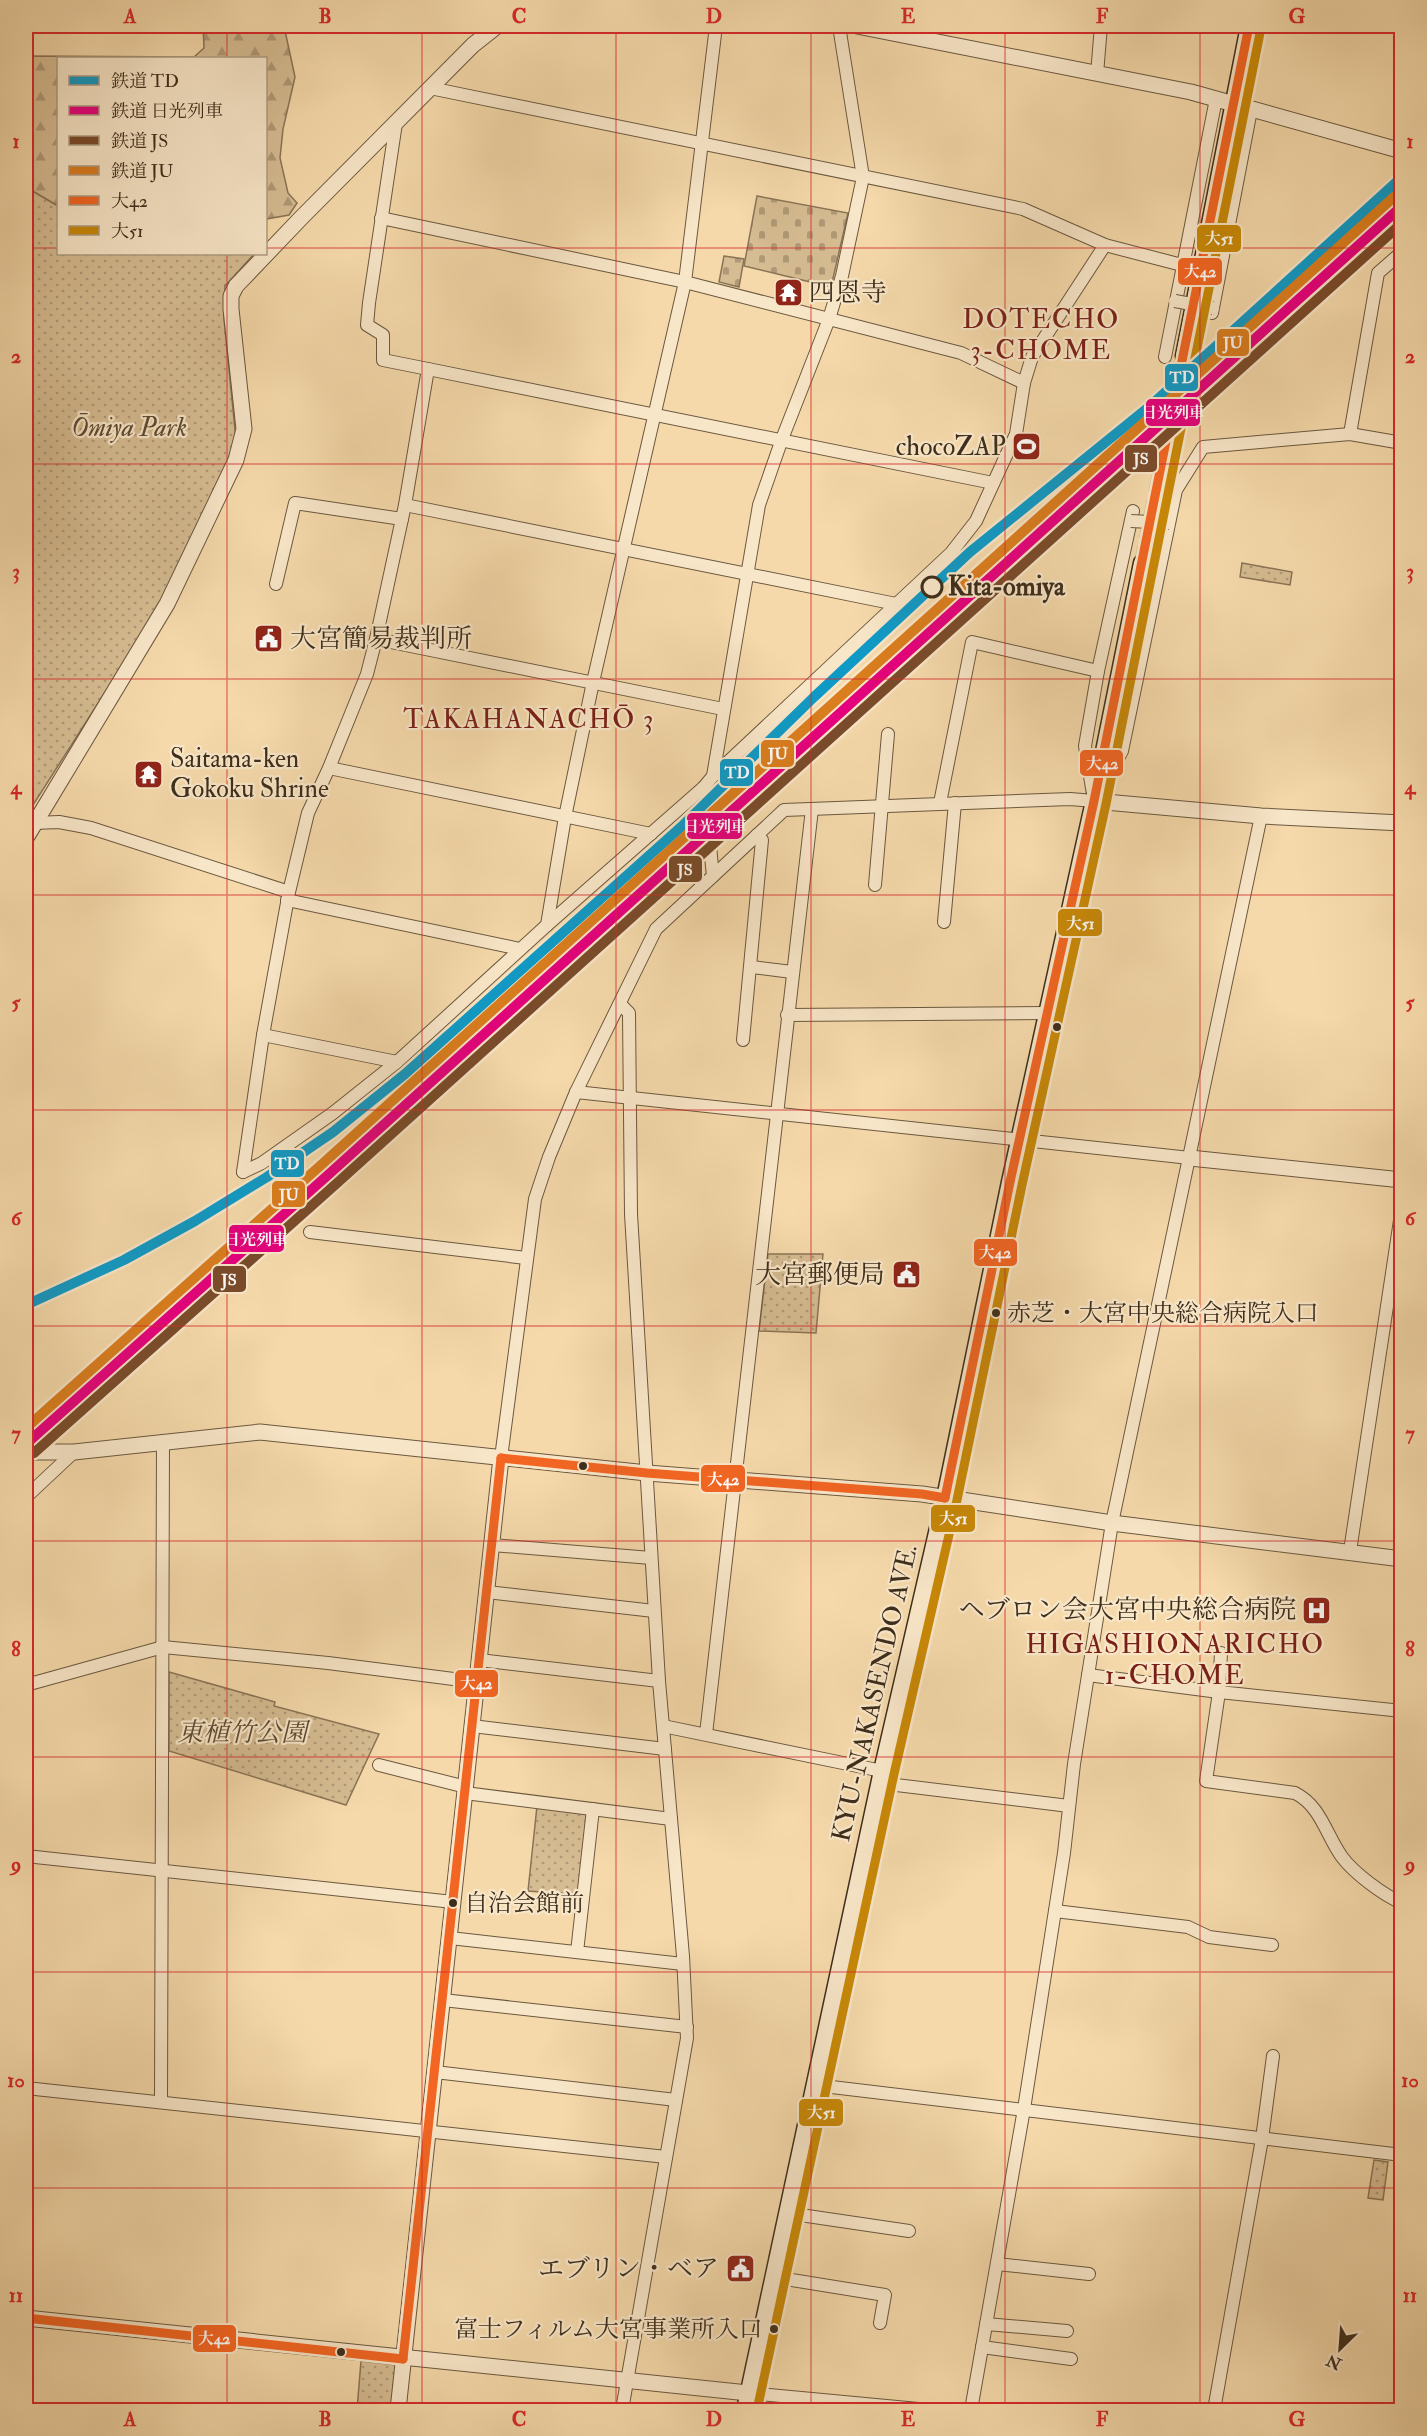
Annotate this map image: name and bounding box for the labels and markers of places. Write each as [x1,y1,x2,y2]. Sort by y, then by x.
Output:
temple icon: 四恩寺 [772,277,804,309]
place label: 四恩寺 [809,277,887,309]
place label: chocoZAP [896,431,1006,463]
sports icon: chocoZAP [1011,431,1043,463]
place label: Kita-omiya [948,571,1066,604]
marker: Kita-omiya [921,576,943,598]
public building icon: 大宮簡易裁判所 [253,623,285,655]
place label: 大宮簡易裁判所 [290,623,472,655]
place label: Saitama-ken Gokoku Shrine [170,743,329,805]
temple icon: Saitama-ken Gokoku Shrine [133,758,165,790]
unlabelled marker [1051,1021,1063,1033]
place label: 大宮郵便局 [755,1259,885,1291]
public building icon: 大宮郵便局 [890,1259,922,1291]
place label: 赤芝・大宮中央総合病院入口 [1007,1298,1319,1329]
marker: 赤芝・大宮中央総合病院入口 [990,1307,1002,1319]
unlabelled marker [577,1460,589,1472]
place label: ヘブロン会大宮中央総合病院 [959,1594,1296,1626]
hospital icon: ヘブロン会大宮中央総合病院 [1301,1594,1333,1626]
place label: 自治会館前 [464,1888,584,1919]
marker: 自治会館前 [447,1897,459,1909]
place label: エブリン・ベア [538,2253,719,2285]
public building icon: エブリン・ベア [724,2253,756,2285]
place label: 富士フィルム大宮事業所入口 [454,2314,763,2345]
marker: 富士フィルム大宮事業所入口 [768,2323,780,2335]
unlabelled marker [335,2346,347,2358]

